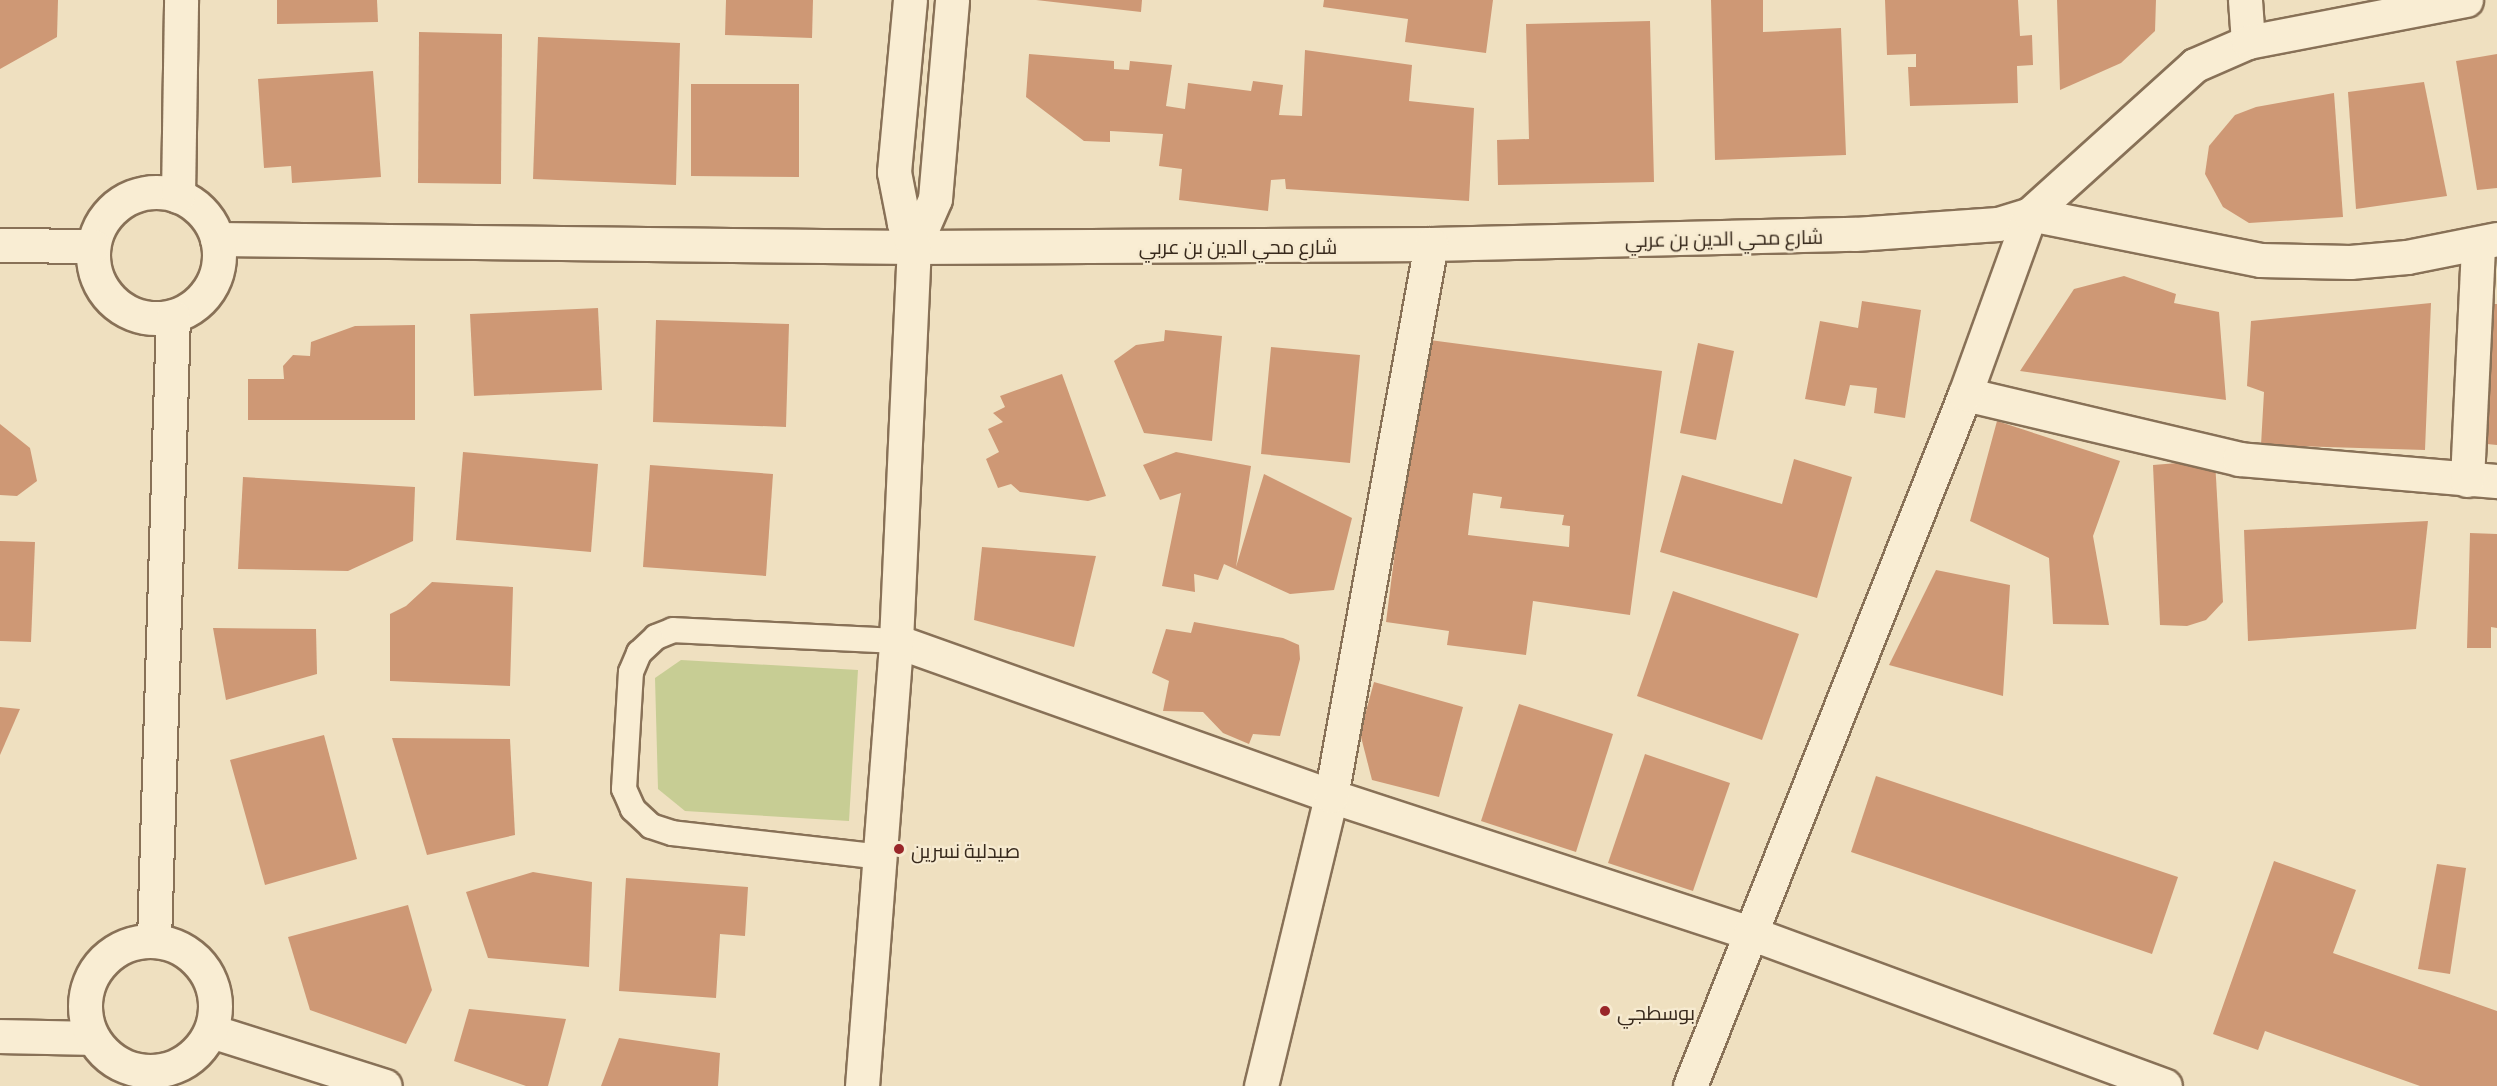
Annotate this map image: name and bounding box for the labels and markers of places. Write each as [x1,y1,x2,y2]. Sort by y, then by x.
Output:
place label: صيدلية نسرين [911,837,1020,861]
marker: صيدلية نسرين [892,842,906,856]
place label: بوسطجي [1617,999,1695,1023]
marker: بوسطجي [1598,1004,1612,1018]

